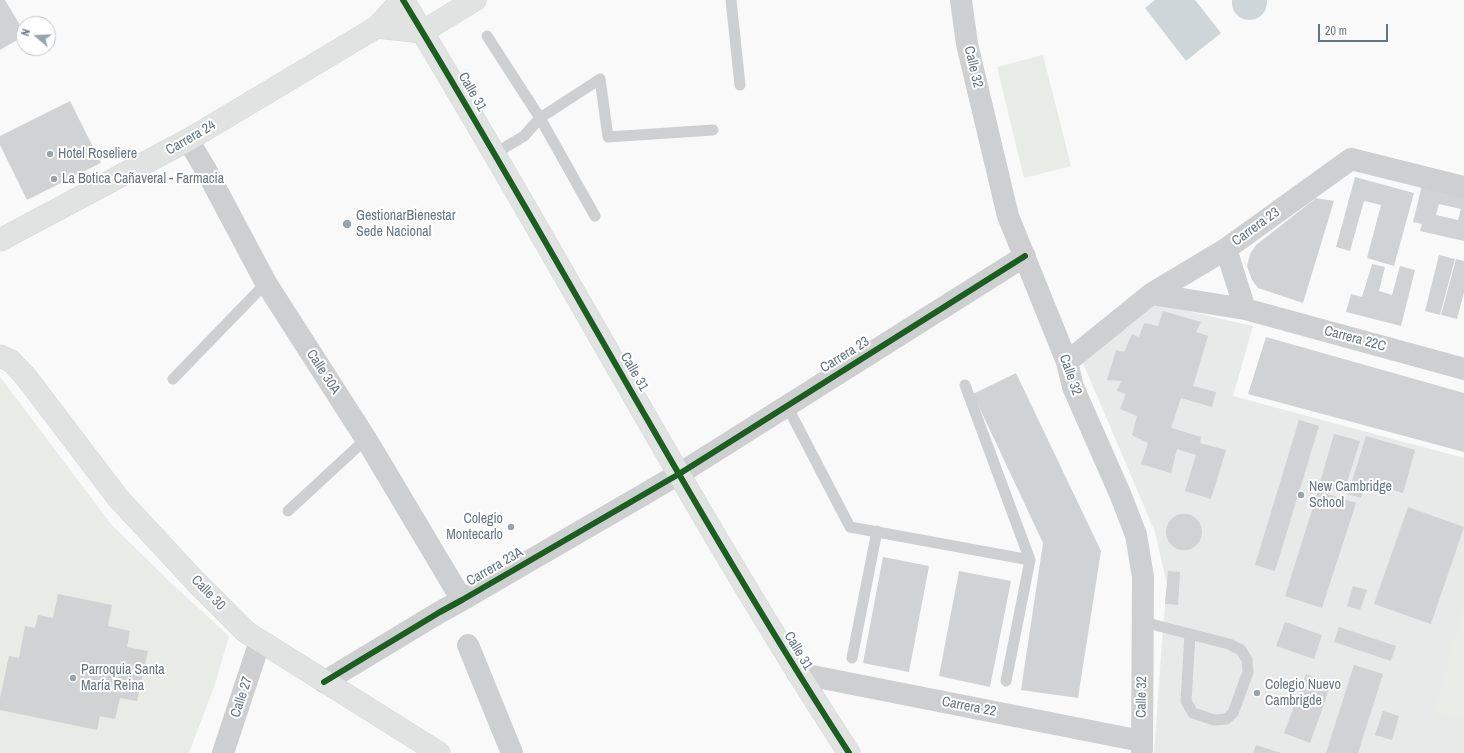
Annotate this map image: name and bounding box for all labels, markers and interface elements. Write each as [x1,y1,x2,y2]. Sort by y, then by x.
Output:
north arrow [16,16,56,56]
scale bar [1320,16,1390,42]
text: 20 m [1325,23,1347,39]
text: N [18,27,33,38]
street label: Calle 32 [960,45,986,89]
street label: Calle 31 [454,70,490,114]
street label: Carrera 24 [163,117,219,159]
place label: Hotel Roseliere [58,146,137,162]
marker: Hotel Roseliere [45,149,55,159]
place label: La Botica Cañaveral - Farmacia [62,171,224,187]
marker: La Botica Cañaveral - Farmacia [49,174,59,184]
street label: Carrera 23 [1229,204,1283,250]
place label: GestionarBienestar Sede Nacional [356,208,456,240]
marker: GestionarBienestar Sede Nacional [341,218,353,230]
street label: Carrera 22C [1322,323,1388,355]
street label: Carrera 23 [817,333,873,377]
street label: Calle 30A [302,347,344,397]
street label: Calle 31 [616,350,652,394]
street label: Calle 32 [1055,352,1085,398]
place label: New Cambridge School [1309,479,1392,512]
marker: New Cambridge School [1296,490,1306,500]
place label: Colegio Montecarlo [446,511,503,544]
marker: Colegio Montecarlo [506,522,516,532]
street label: Carrera 23A [464,544,526,590]
street label: Calle 30 [187,572,229,614]
street label: Calle 31 [780,629,816,673]
place label: Parroquia Santa María Reina [81,662,165,694]
marker: Parroquia Santa María Reina [68,673,78,683]
street label: Calle 27 [228,674,256,720]
street label: Calle 32 [1133,676,1151,718]
place label: Colegio Nuevo Cambrigde [1265,677,1341,710]
marker: Colegio Nuevo Cambrigde [1252,688,1262,698]
street label: Carrera 22 [940,694,998,720]

